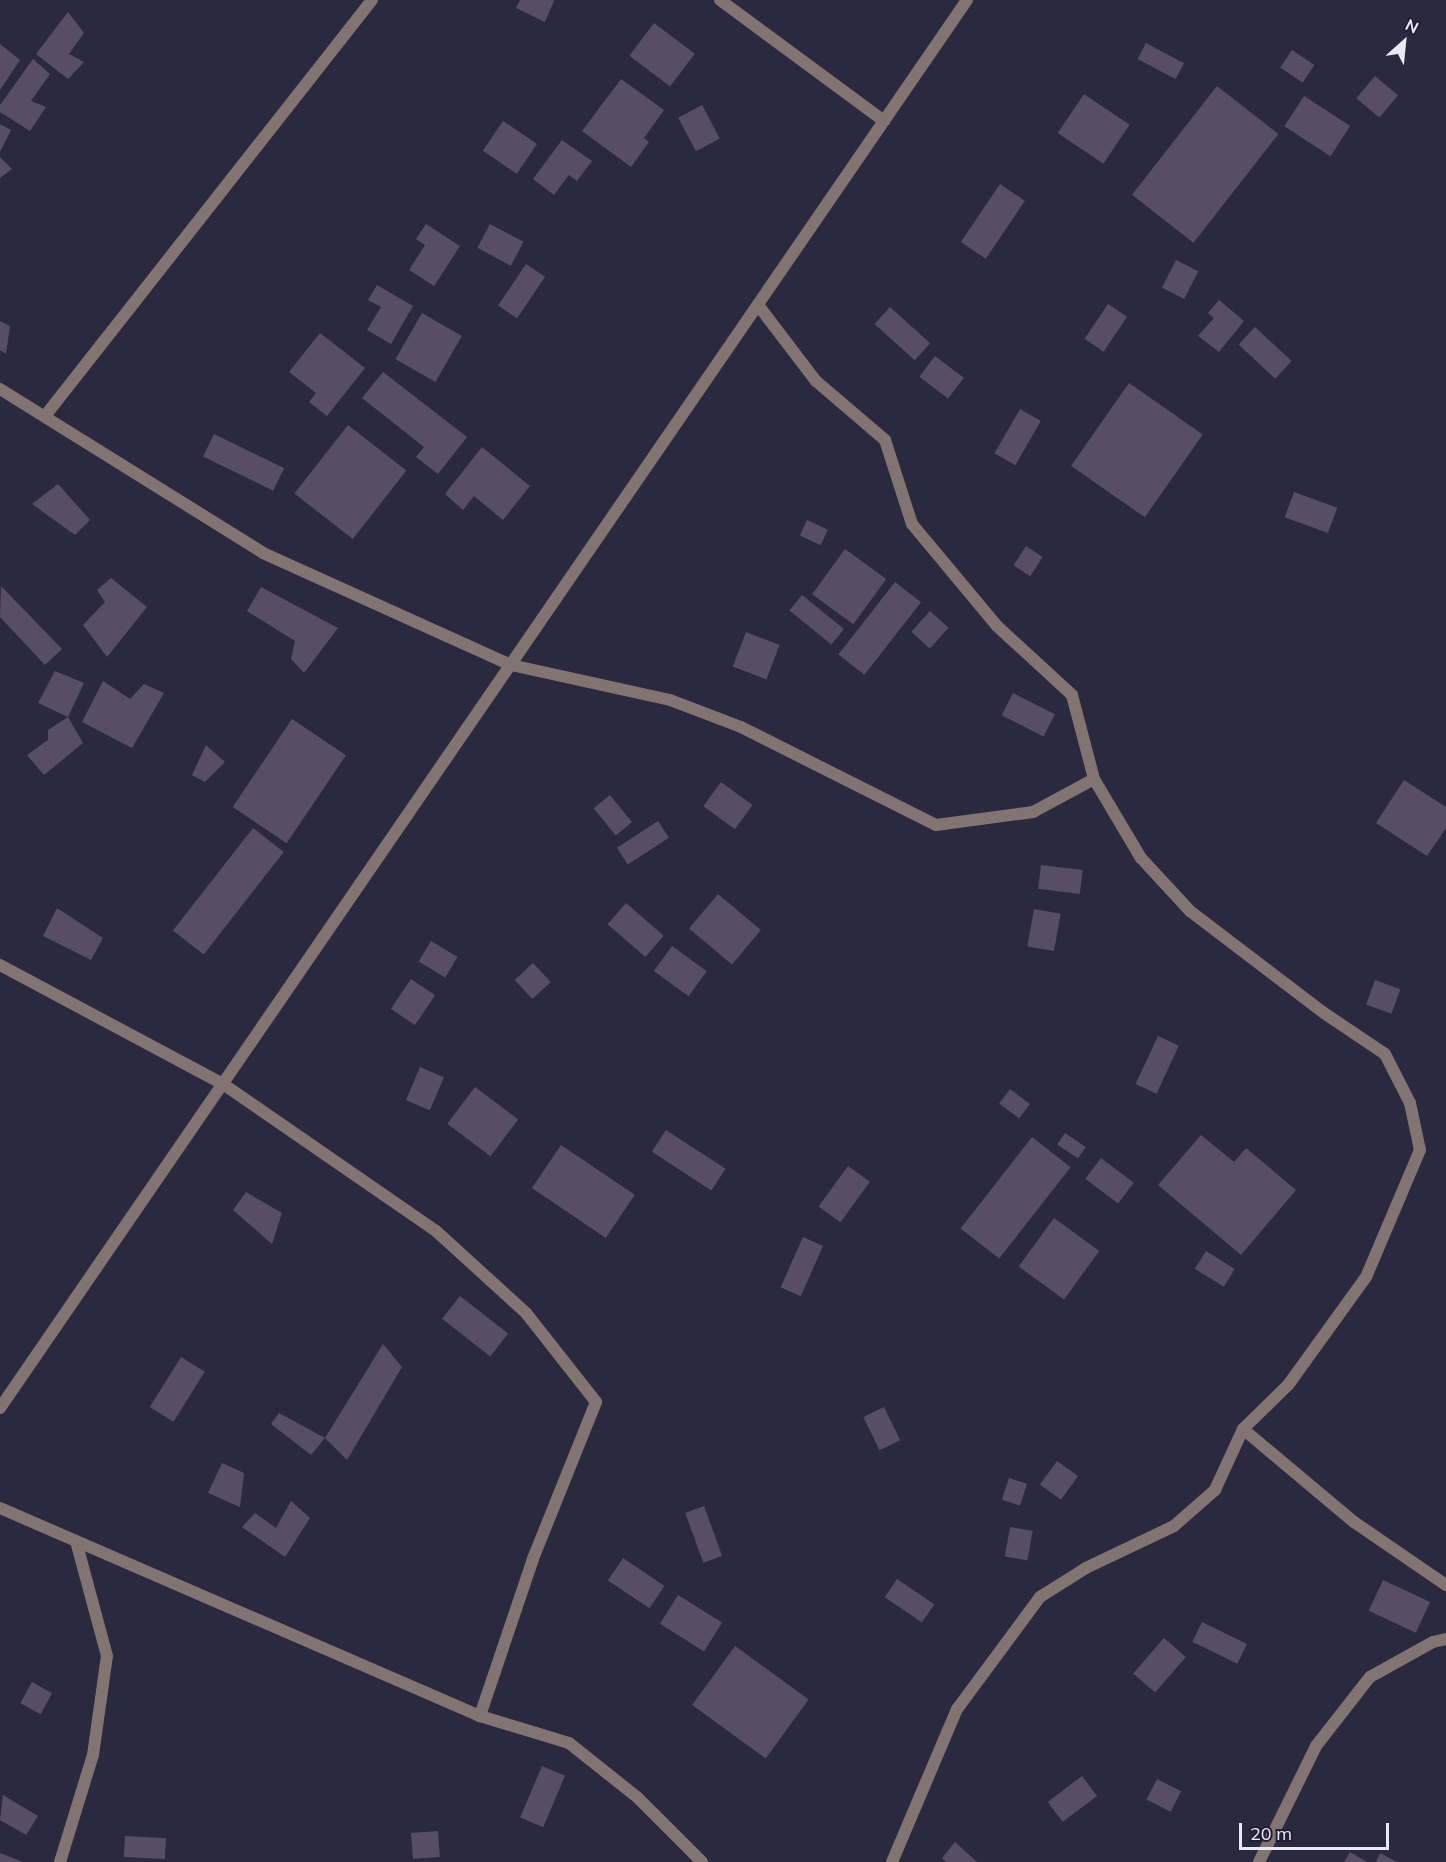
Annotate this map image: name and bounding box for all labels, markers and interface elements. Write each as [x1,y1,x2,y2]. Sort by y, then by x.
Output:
north arrow [1374,12,1434,72]
text: N [1402,14,1422,38]
scale bar [1242,1811,1392,1849]
text: 20 m [1250,1822,1292,1845]

